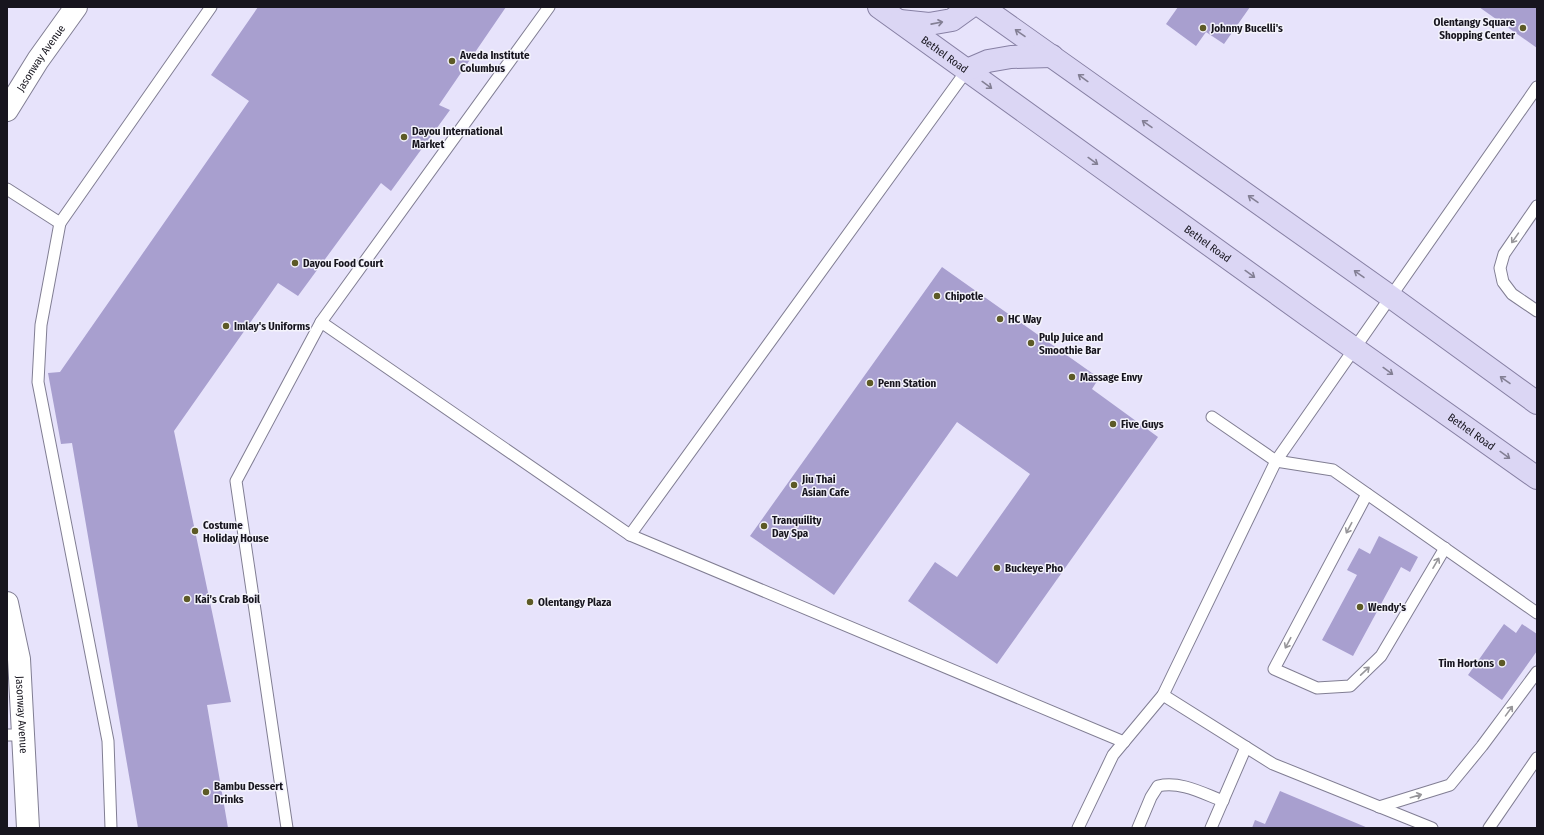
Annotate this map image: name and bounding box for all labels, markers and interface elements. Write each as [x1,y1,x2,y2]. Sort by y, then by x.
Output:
place label: Olentangy Square Shopping Center [1434,16,1516,42]
one-way arrow [930,19,943,27]
street label: Jasonway Avenue [14,22,68,94]
place label: Johnny Bucelli's [1210,22,1283,35]
marker: Johnny Bucelli's [1198,23,1208,33]
marker: Olentangy Square Shopping Center [1518,23,1528,33]
one-way arrow [1015,29,1026,37]
street label: Bethel Road [919,33,971,76]
place label: Aveda Institute Columbus [459,49,530,75]
marker: Aveda Institute Columbus [447,56,457,66]
one-way arrow [1078,74,1089,82]
one-way arrow [982,81,993,89]
one-way arrow [1142,120,1153,128]
place label: Dayou International Market [412,125,504,151]
marker: Dayou International Market [399,132,409,142]
one-way arrow [1087,157,1098,165]
one-way arrow [1248,195,1259,203]
street label: Bethel Road [1182,222,1234,265]
one-way arrow [1511,233,1519,244]
place label: Dayou Food Court [303,257,383,270]
marker: Dayou Food Court [290,258,300,268]
one-way arrow [1244,269,1255,278]
one-way arrow [1354,270,1365,278]
place label: Chipotle [945,290,984,303]
marker: Chipotle [932,291,942,301]
place label: HC Way [1008,313,1042,326]
marker: HC Way [995,314,1005,324]
place label: Imlay's Uniforms [234,320,310,333]
marker: Imlay's Uniforms [221,321,231,331]
place label: Pulp Juice and Smoothie Bar [1039,331,1103,357]
marker: Pulp Juice and Smoothie Bar [1026,338,1036,348]
one-way arrow [1382,367,1393,375]
place label: Massage Envy [1080,371,1143,384]
marker: Massage Envy [1067,372,1077,382]
one-way arrow [1500,376,1511,384]
place label: Penn Station [878,377,937,390]
marker: Penn Station [865,378,875,388]
street label: Bethel Road [1446,411,1498,453]
place label: Five Guys [1121,418,1164,431]
marker: Five Guys [1108,419,1118,429]
one-way arrow [1499,451,1510,459]
place label: Jiu Thai Asian Cafe [801,473,850,499]
marker: Jiu Thai Asian Cafe [789,480,799,490]
place label: Tranquility Day Spa [772,514,822,540]
place label: Costume Holiday House [203,519,269,545]
marker: Tranquility Day Spa [759,521,769,531]
one-way arrow [1344,522,1352,534]
marker: Costume Holiday House [190,526,200,536]
one-way arrow [1432,557,1440,569]
place label: Buckeye Pho [1005,562,1063,575]
marker: Buckeye Pho [992,563,1002,573]
place label: Kai’s Crab Boil [195,593,261,606]
marker: Kai’s Crab Boil [182,594,192,604]
place label: Olentangy Plaza [538,596,612,609]
marker: Olentangy Plaza [525,597,535,607]
place label: Wendy's [1368,601,1406,614]
marker: Wendy's [1355,602,1365,612]
one-way arrow [1284,637,1291,649]
place label: Tim Hortons [1438,657,1494,670]
marker: Tim Hortons [1497,658,1507,668]
one-way arrow [1360,666,1370,676]
street label: Jasonway Avenue [13,676,31,754]
one-way arrow [1505,705,1513,716]
place label: Bambu Dessert Drinks [214,780,283,806]
marker: Bambu Dessert Drinks [201,787,211,797]
one-way arrow [1410,792,1423,799]

